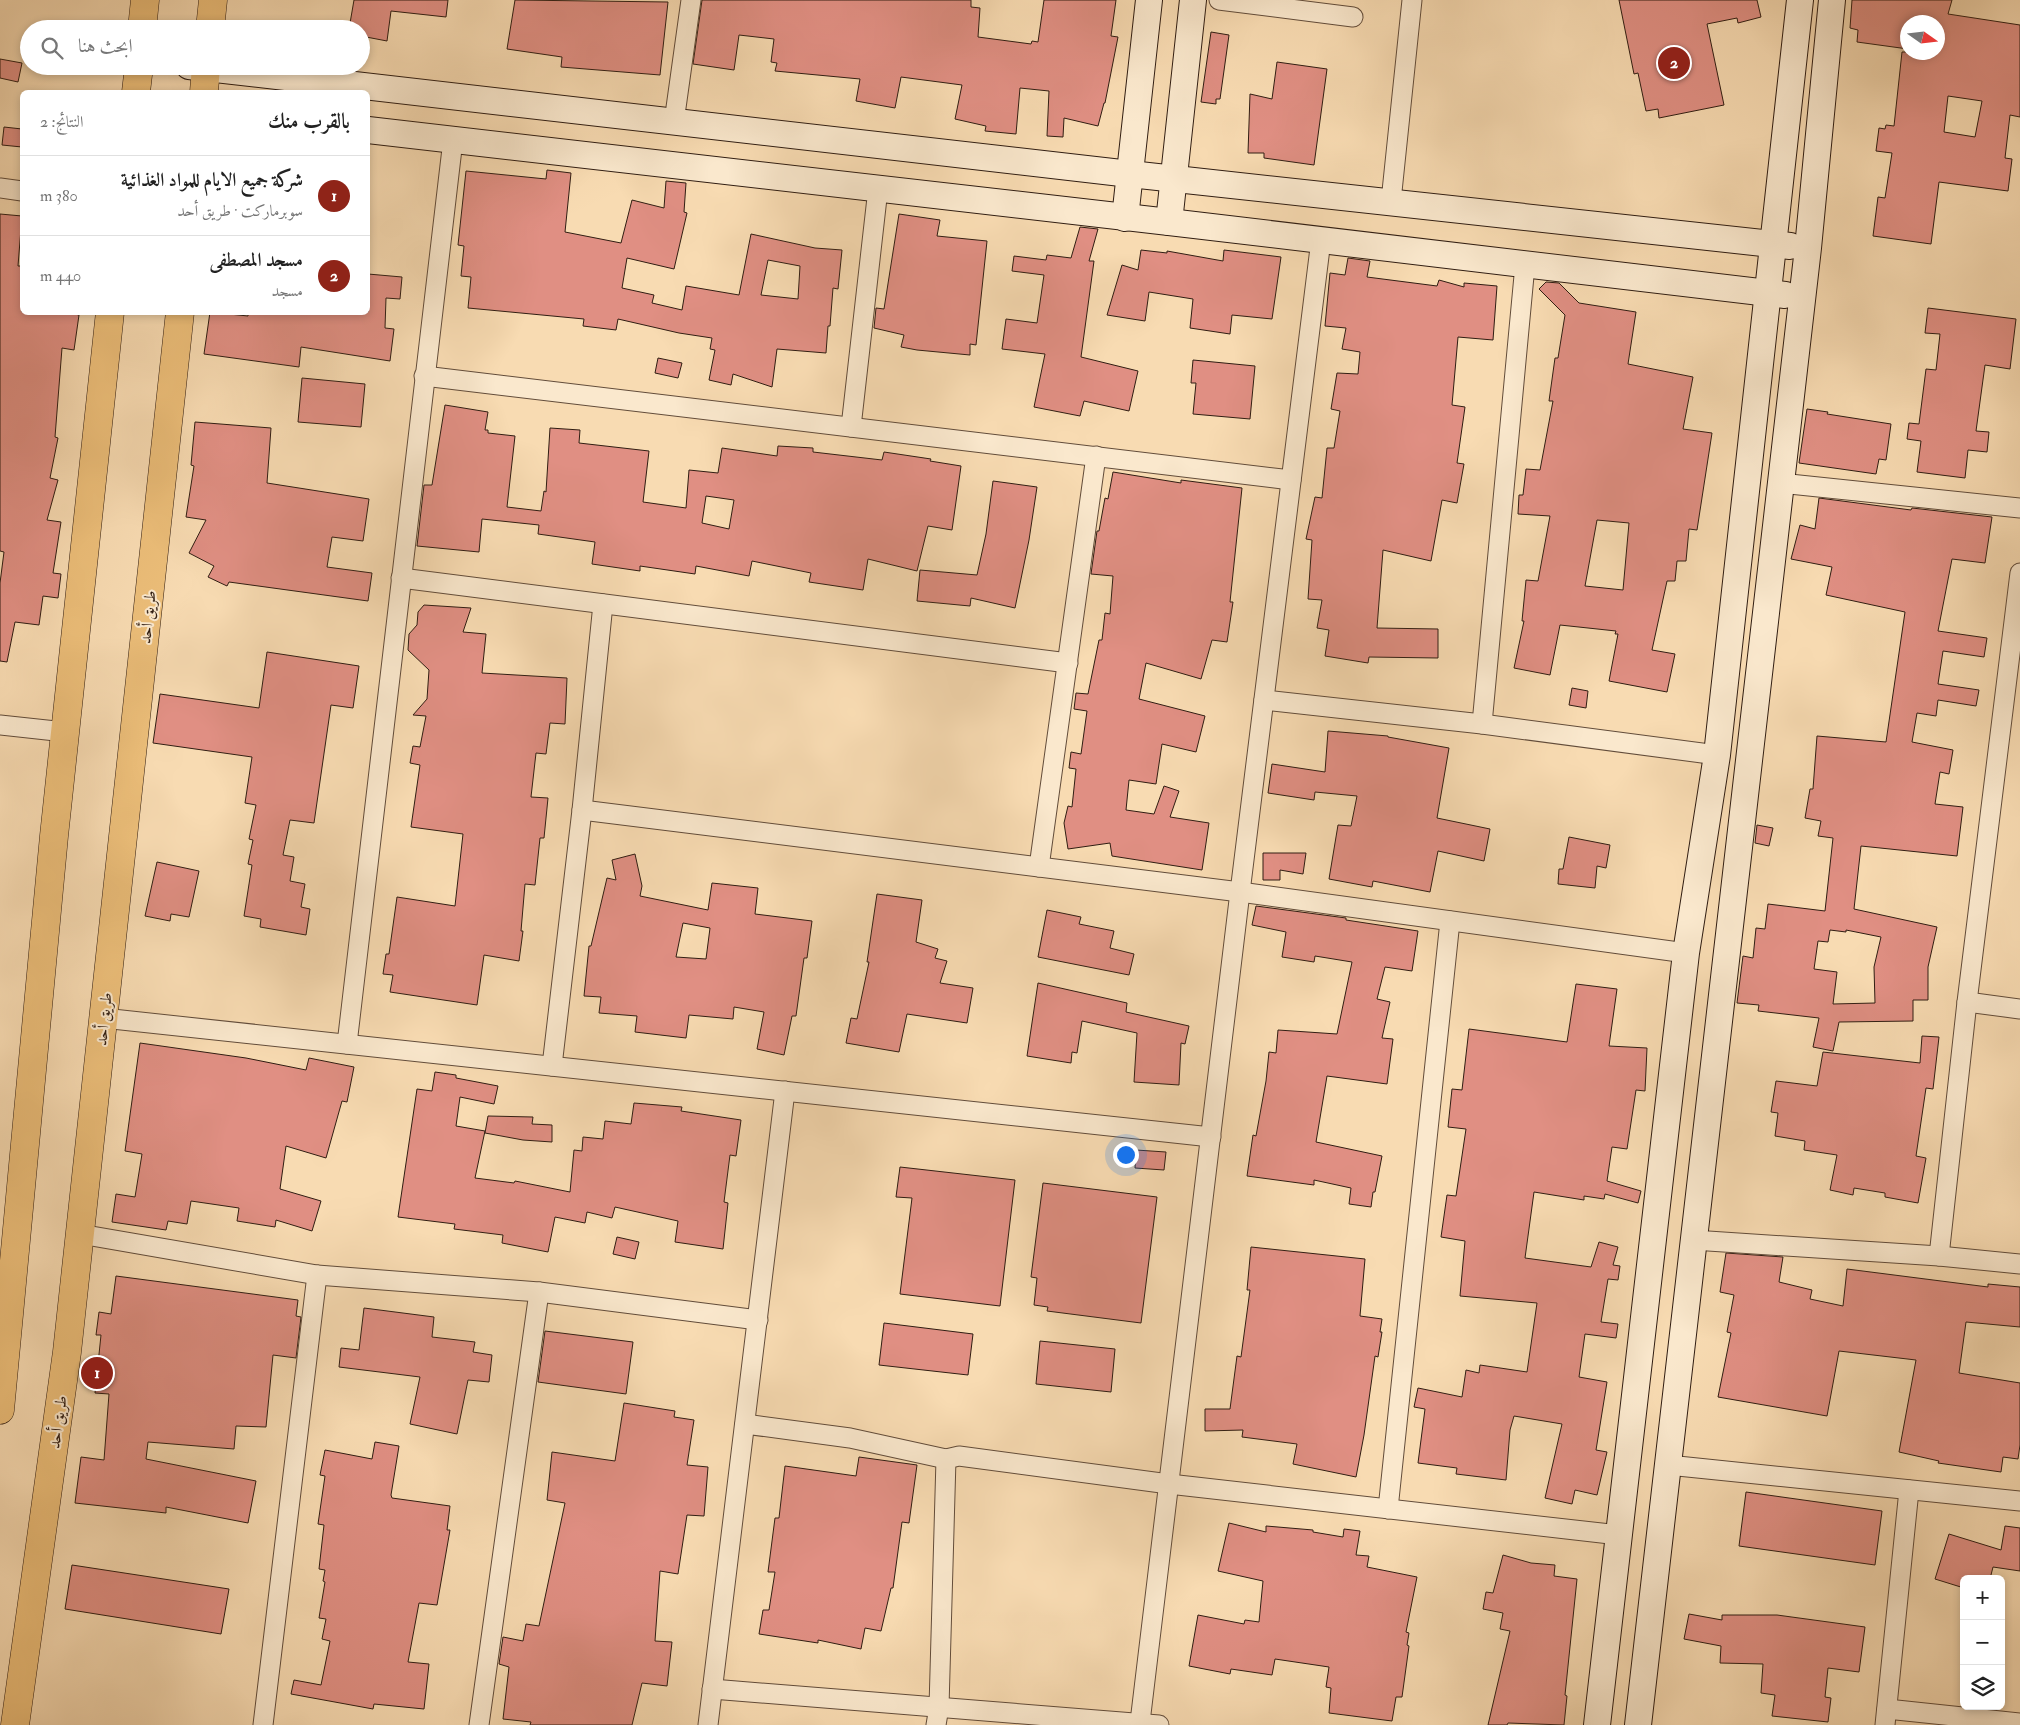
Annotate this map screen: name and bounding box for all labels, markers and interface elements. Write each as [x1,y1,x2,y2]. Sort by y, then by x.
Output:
north arrow [1900,15,1945,60]
search box [20,20,370,75]
icon: search [38,34,66,62]
text: ابحث هنا [78,34,133,58]
pin: 2 [1658,44,1690,82]
text: بالقرب منك [268,108,350,135]
text: النتائج: 2 [40,112,84,132]
text: شركة جميع الايام للمواد الغذائية [121,168,303,192]
text: 380 m [40,186,78,206]
text: 1 [331,186,337,206]
text: سوبرماركت · طريق أحد [177,201,303,221]
text: مسجد المصطفى [210,248,303,272]
text: 440 m [40,266,81,286]
text: 2 [330,266,338,286]
text: مسجد [272,281,303,301]
street label: طريق أحد [133,589,161,645]
street label: طريق أحد [89,991,117,1047]
your location [1113,1142,1139,1168]
pin: 1 [81,1354,113,1392]
street label: طريق أحد [42,1394,72,1450]
map controls [1960,1575,2005,1710]
button: + [1960,1575,2005,1620]
button: − [1960,1620,2005,1665]
button: layers [1960,1665,2005,1710]

